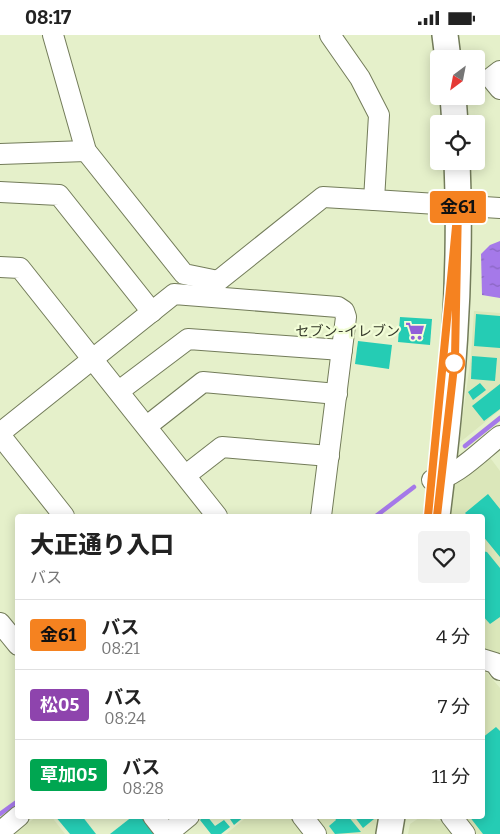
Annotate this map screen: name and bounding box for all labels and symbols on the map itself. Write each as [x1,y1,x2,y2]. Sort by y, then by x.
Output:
north arrow [430,50,485,105]
line badge: 金61 [429,191,487,223]
supermarket icon: セブン-イレブン [404,320,426,342]
place label: セブン-イレブン [296,323,400,340]
unlabelled marker [443,352,465,374]

